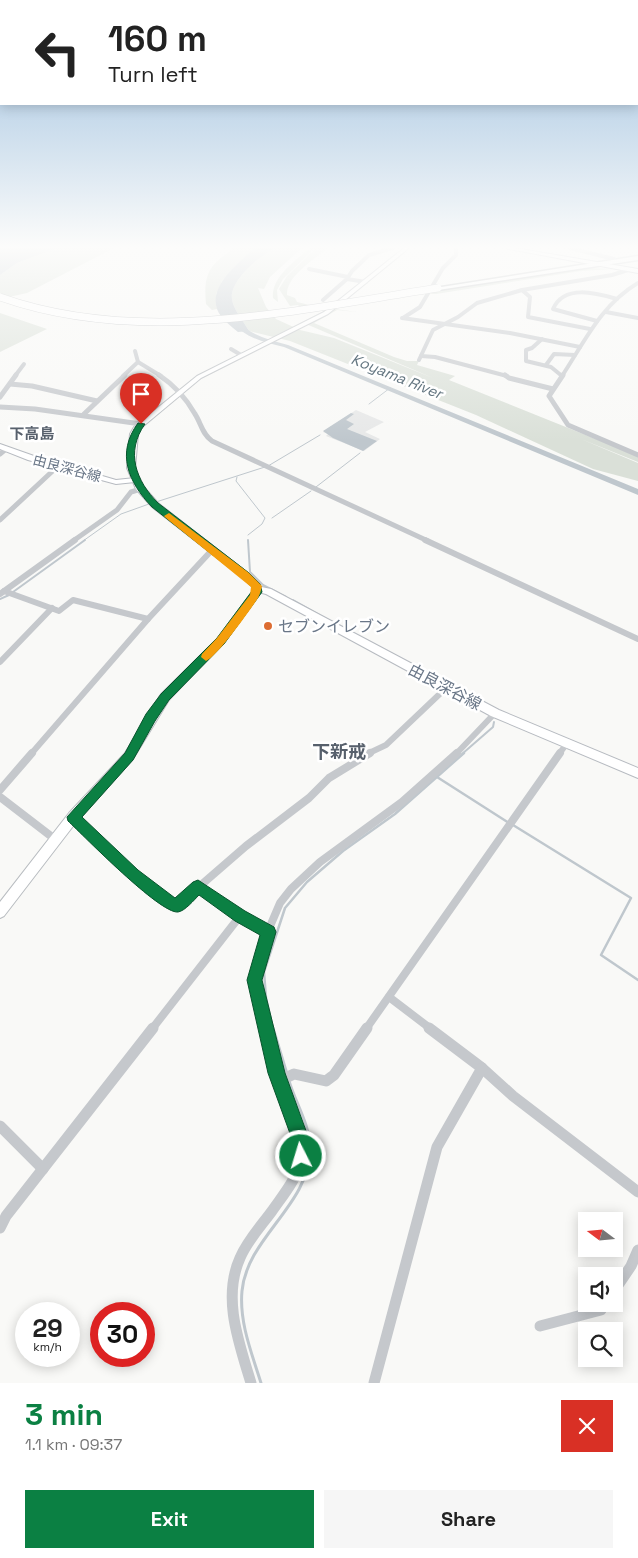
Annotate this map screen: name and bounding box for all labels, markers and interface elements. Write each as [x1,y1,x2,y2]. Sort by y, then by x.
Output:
text: 160 m [108,17,207,61]
icon: left [25,20,90,85]
text: Turn left [108,60,198,88]
water label: Koyama River [349,349,447,403]
pin [120,373,162,424]
icon: arrive [127,380,155,408]
district label: 下高島 [9,424,55,443]
street label: 由良深谷線 [31,450,103,486]
place label: セブンイレブン [278,616,390,637]
marker: セブンイレブン [262,620,274,632]
street label: 由良深谷線 [405,659,485,715]
district label: 下新戒 [312,740,366,763]
position arrow [274,1129,326,1181]
north arrow [578,1212,622,1258]
map controls [578,1212,623,1367]
button: sound [578,1267,623,1312]
speed limit sign: 30 [90,1302,155,1367]
text: 29 [32,1312,63,1344]
button: search [578,1322,623,1367]
text: km/h [33,1339,62,1355]
text: 3 min [25,1395,103,1434]
button: close [561,1400,613,1452]
text: 1.1 km · 09:37 [25,1434,122,1455]
button: Exit [25,1490,314,1548]
button: Share [324,1490,613,1548]

